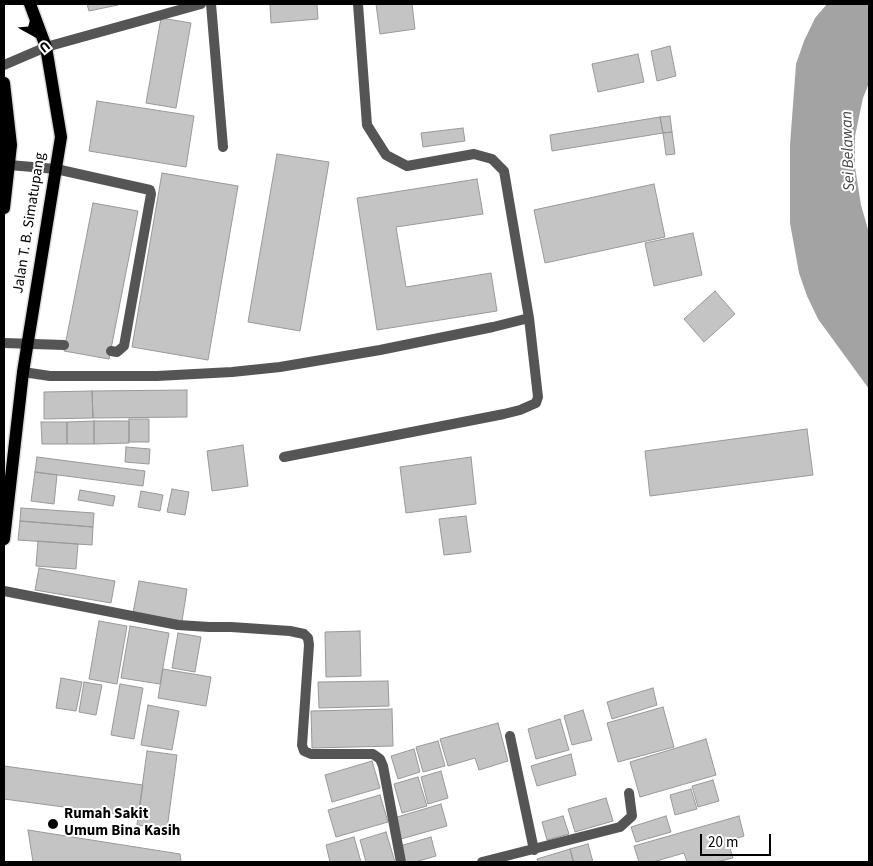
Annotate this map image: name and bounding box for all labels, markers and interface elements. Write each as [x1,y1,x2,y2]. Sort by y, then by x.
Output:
north arrow [10,10,60,60]
text: U [35,36,54,57]
water label: Sei Belawan [838,111,860,191]
street label: Jalan T. B. Simatupang [10,151,50,295]
place label: Rumah Sakit Umum Bina Kasih [64,806,180,841]
marker: Rumah Sakit Umum Bina Kasih [46,817,60,831]
scale bar [703,824,774,856]
text: 20 m [708,832,738,853]

